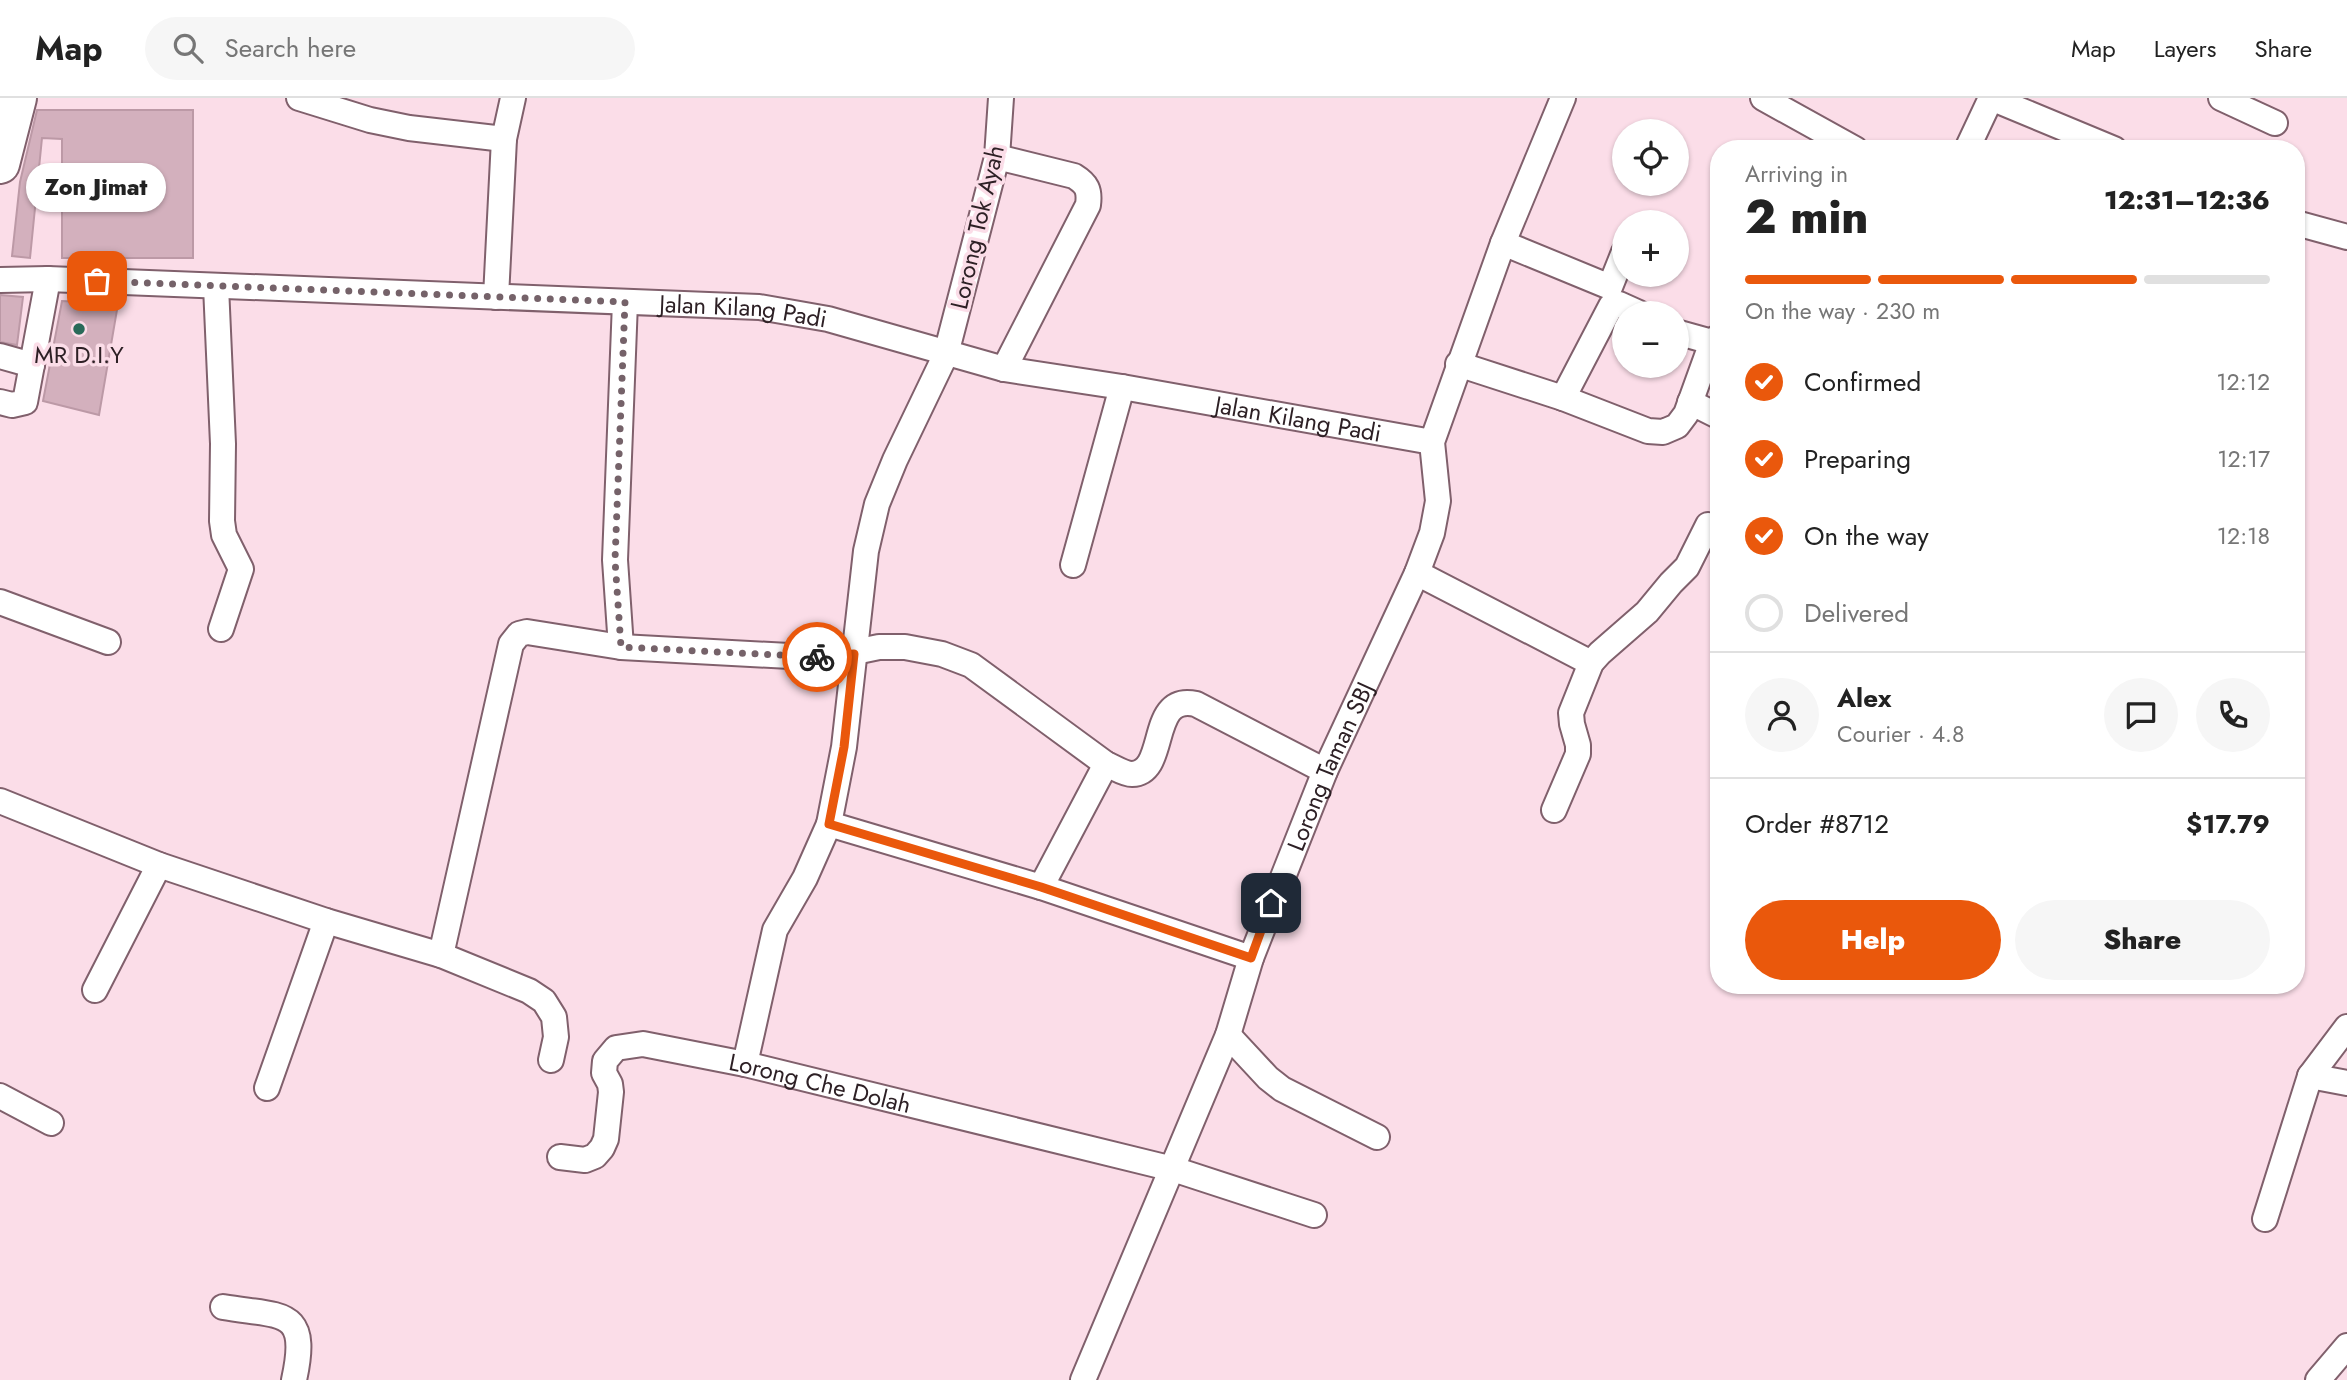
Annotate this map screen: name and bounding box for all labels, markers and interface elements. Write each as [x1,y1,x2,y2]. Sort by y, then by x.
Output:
search box [145,17,635,80]
text: Map [35,25,103,72]
icon: search [169,29,207,67]
text: Search here [225,29,356,67]
text: Map [2071,31,2116,66]
text: Layers [2154,31,2216,66]
text: Share [2254,31,2312,66]
map controls [1612,119,1689,378]
button: locate [1612,119,1689,196]
street label: Lorong Tok Ayah [941,142,1013,312]
text: Arriving in [1745,157,1848,191]
callout: Zon Jimat [27,162,167,211]
text: Zon Jimat [45,170,147,204]
text: 12:31–12:36 [2104,181,2270,219]
text: 2 min [1745,184,1869,250]
button: + [1612,210,1689,287]
pin [67,251,127,311]
icon: bag [78,262,116,300]
street label: Jalan Kilang Padi [656,285,830,336]
text: On the way · 230 m [1745,294,1940,328]
button: − [1612,301,1689,378]
marker: MR D.I.Y [71,321,87,337]
place label: MR D.I.Y [34,337,124,372]
icon: check [1745,363,1783,401]
text: Confirmed [1804,363,1921,401]
text: 12:12 [2216,365,2270,399]
street label: Jalan Kilang Padi [1209,386,1384,450]
icon: check [1745,440,1783,478]
text: Preparing [1804,440,1911,478]
text: 12:17 [2217,442,2270,476]
icon: check [1745,517,1783,555]
text: On the way [1804,517,1929,555]
text: 12:18 [2217,519,2270,553]
text: Delivered [1804,594,1909,632]
courier [782,622,852,692]
icon: bike [798,638,836,676]
street label: Lorong Taman SBJ [1278,676,1382,856]
button: person [1745,678,1819,752]
button: chat [2104,678,2178,752]
button: phone [2196,678,2270,752]
text: Alex [1837,679,1891,717]
text: Courier · 4.8 [1837,717,1965,751]
text: Order #8712 [1745,805,1889,843]
text: $17.79 [2186,805,2270,843]
pin [1241,873,1301,933]
icon: home [1252,884,1290,922]
button: Help [1745,900,2001,980]
button: Share [2015,900,2270,980]
street label: Lorong Che Dolah [726,1044,915,1122]

